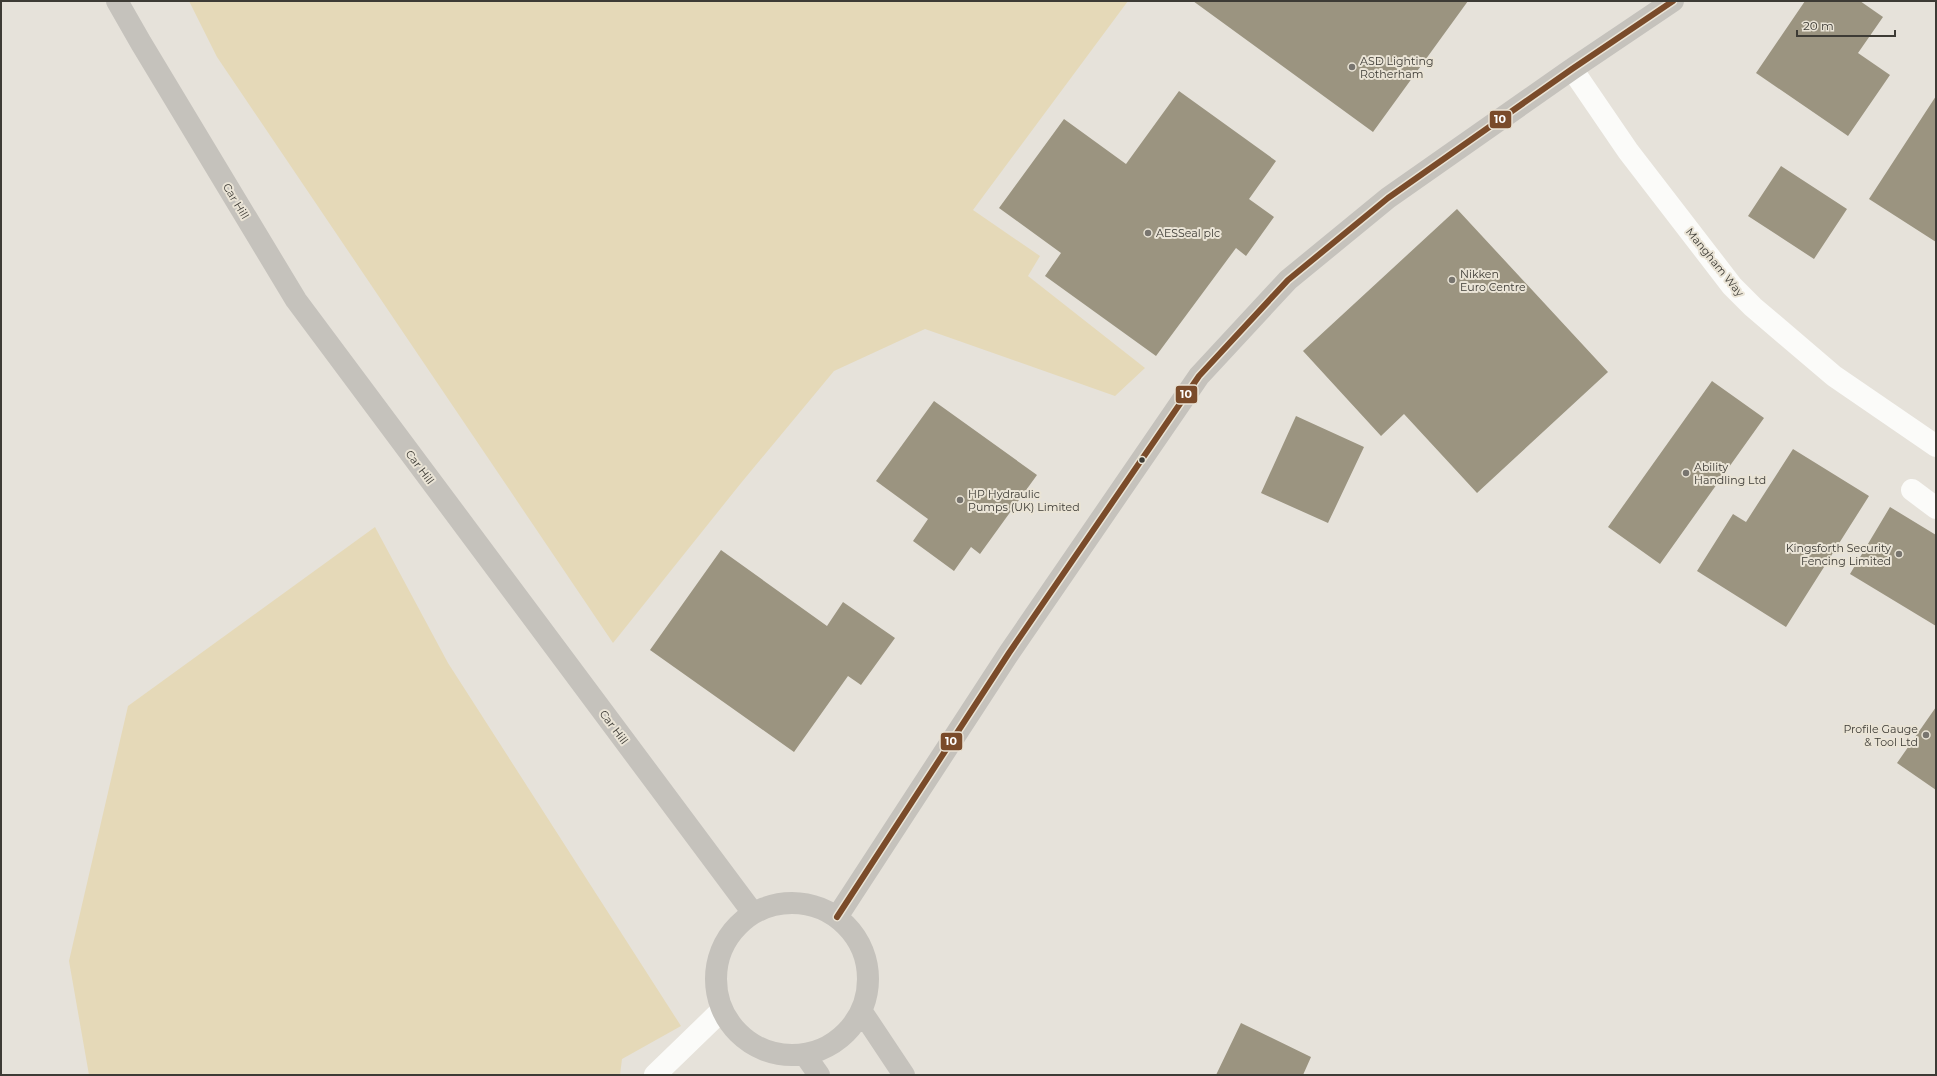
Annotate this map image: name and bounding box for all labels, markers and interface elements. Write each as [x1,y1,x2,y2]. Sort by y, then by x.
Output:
scale bar [1797,12,1895,38]
text: 20 m [1803,18,1834,33]
place label: ASD Lighting Rotherham [1360,54,1433,81]
marker: ASD Lighting Rotherham [1347,62,1357,72]
line badge: 10 [1489,110,1512,129]
text: 10 [1494,112,1506,126]
street label: Car Hill [220,181,252,221]
street label: Mangham Way [1683,225,1747,299]
place label: AESSeal plc [1156,226,1220,240]
marker: AESSeal plc [1143,228,1153,238]
place label: Nikken Euro Centre [1460,267,1526,294]
marker: Nikken Euro Centre [1447,275,1457,285]
line badge: 10 [1175,385,1198,404]
text: 10 [1180,387,1192,401]
street label: Car Hill [403,447,437,487]
unlabelled marker [1137,455,1147,465]
place label: Ability Handling Ltd [1694,460,1766,487]
marker: Ability Handling Ltd [1681,468,1691,478]
place label: HP Hydraulic Pumps (UK) Limited [968,487,1080,514]
marker: HP Hydraulic Pumps (UK) Limited [955,495,965,505]
place label: Kingsforth Security Fencing Limited [1786,541,1891,568]
marker: Kingsforth Security Fencing Limited [1894,549,1904,559]
street label: Car Hill [597,707,631,747]
place label: Profile Gauge & Tool Ltd [1843,722,1918,749]
marker: Profile Gauge & Tool Ltd [1921,730,1931,740]
line badge: 10 [940,732,963,751]
text: 10 [945,734,957,748]

